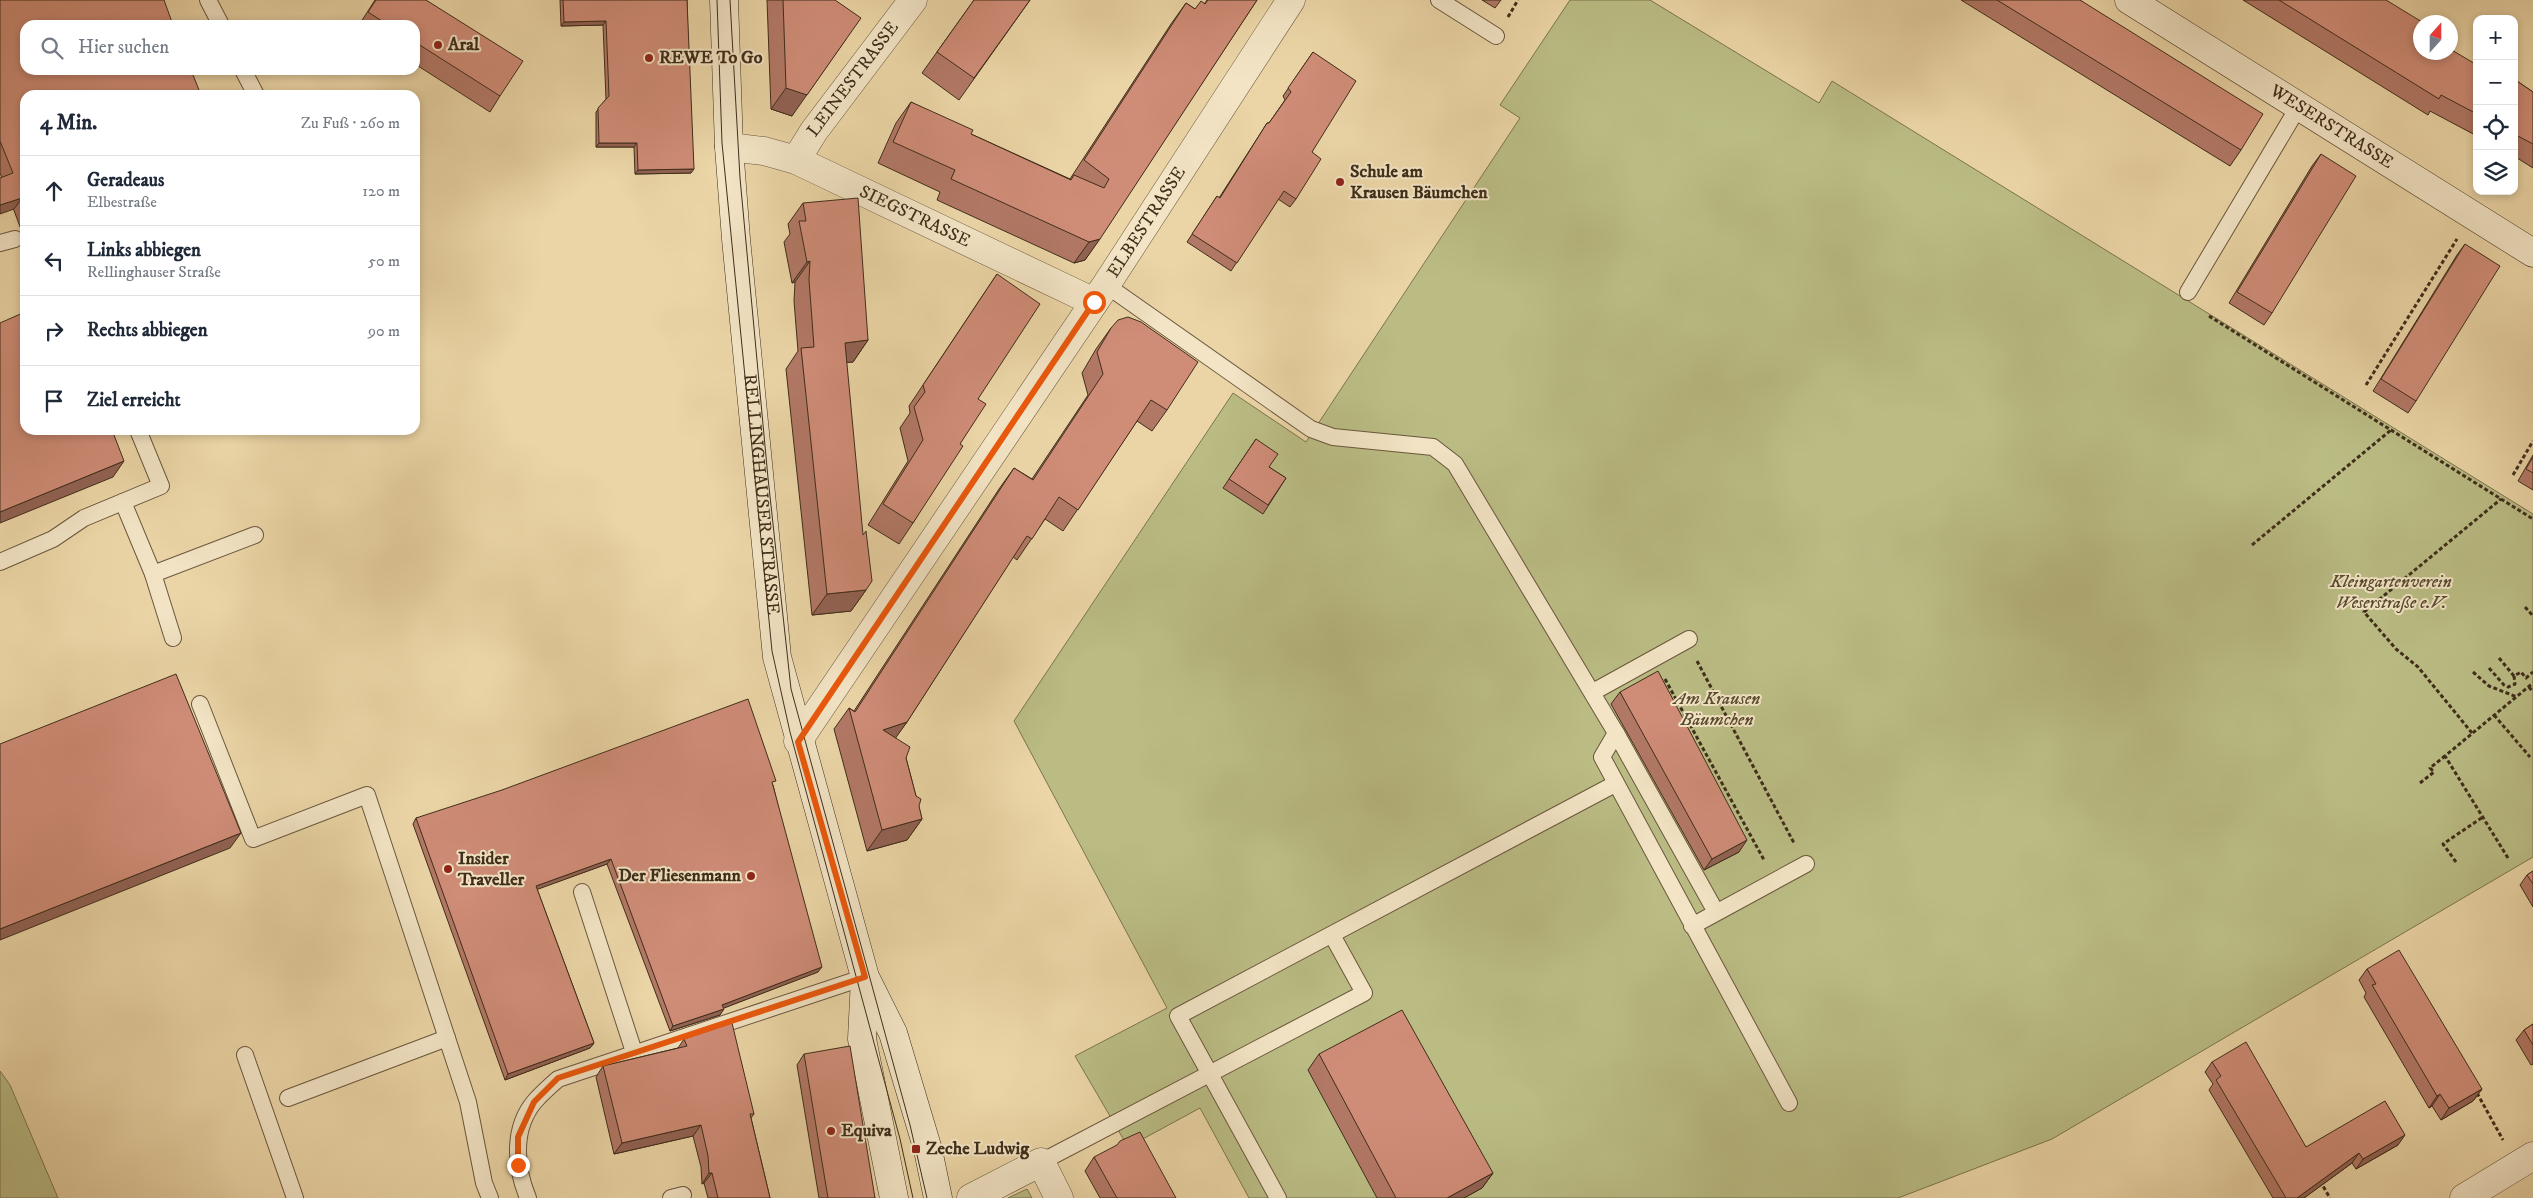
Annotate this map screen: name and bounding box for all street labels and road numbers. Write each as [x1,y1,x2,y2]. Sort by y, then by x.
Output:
street label: LEINESTRASSE [802,17,904,141]
street label: WESERSTRASSE [2265,79,2398,174]
street label: ELBESTRASSE [1103,162,1191,282]
street label: SIEGSTRASSE [856,181,974,253]
street label: RELLINGHAUSER STRASSE [738,373,784,616]

